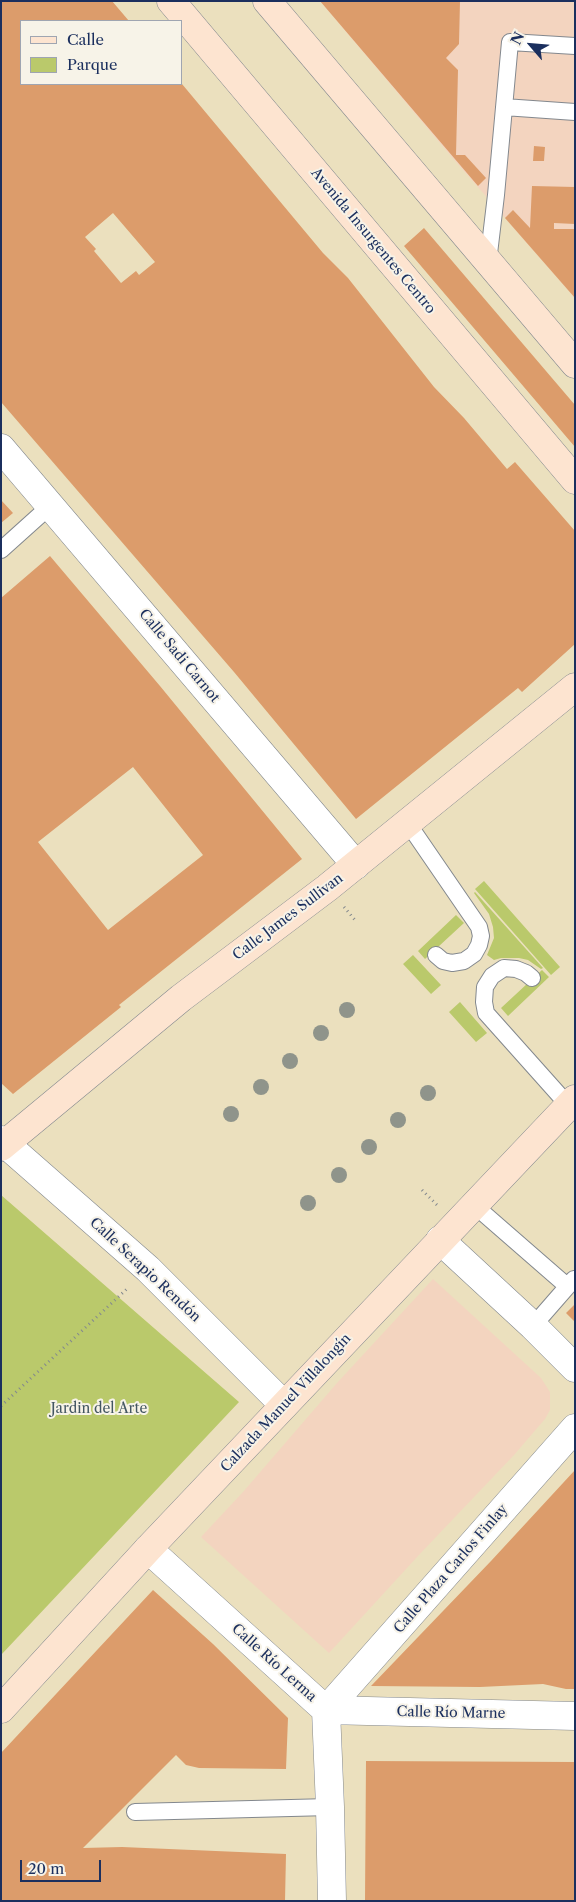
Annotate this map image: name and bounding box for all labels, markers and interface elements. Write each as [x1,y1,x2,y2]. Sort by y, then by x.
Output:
legend [20,20,182,85]
north arrow [506,20,556,70]
text: N [507,29,528,48]
text: Calle [67,30,104,49]
text: Parque [67,55,117,74]
street label: Avenida Insurgentes Centro [307,165,439,317]
street label: Calle Sadi Carnot [135,606,223,706]
street label: Calle James Sullivan [230,870,346,964]
street label: Calle Serapio Rendón [86,1214,204,1326]
street label: Calzada Manuel Villalongín [217,1330,355,1476]
park label: Jardin del Arte [51,1401,147,1417]
street label: Calle Plaza Carlos Finlay [391,1501,511,1637]
street label: Calle Río Lerma [228,1621,320,1705]
street label: Calle Río Marne [396,1704,506,1722]
scale bar [22,1850,104,1882]
text: 20 m [28,1859,64,1878]

